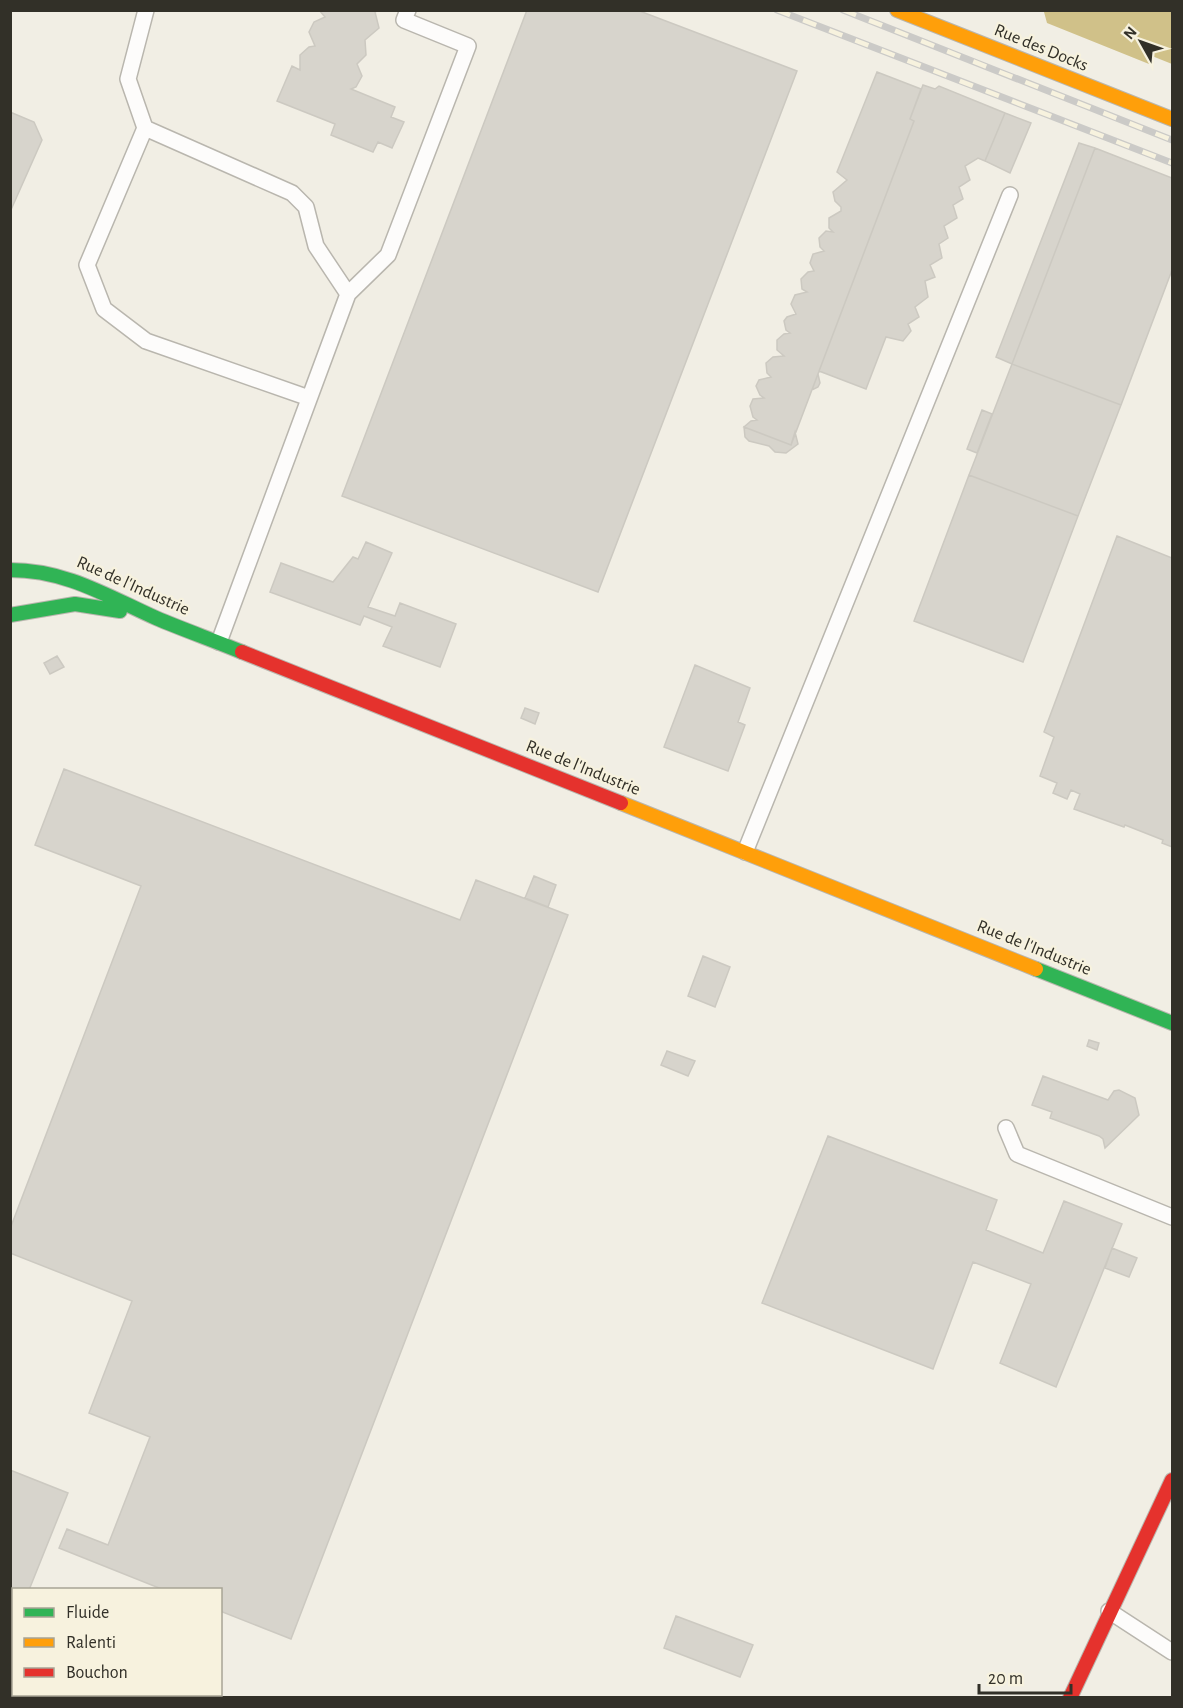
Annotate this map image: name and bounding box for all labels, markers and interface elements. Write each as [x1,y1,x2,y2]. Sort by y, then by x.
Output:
north arrow [1111,12,1171,72]
street label: Rue des Docks [991,21,1091,75]
text: N [1121,24,1140,42]
street label: Rue de l'Industrie [74,553,192,619]
street label: Rue de l'Industrie [523,737,643,799]
street label: Rue de l'Industrie [974,917,1094,979]
legend [12,1588,222,1696]
text: Fluide [66,1604,109,1622]
text: Ralenti [66,1634,116,1652]
scale bar [979,1657,1070,1695]
text: Bouchon [66,1664,128,1682]
text: 20 m [988,1670,1023,1688]

